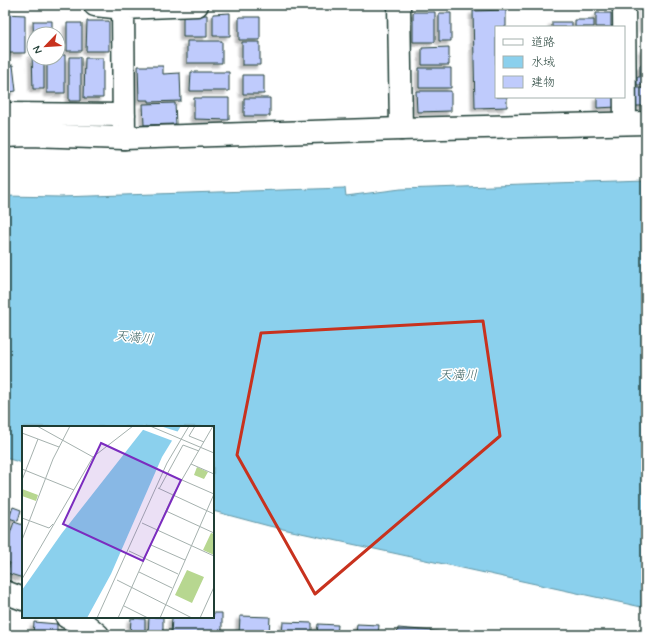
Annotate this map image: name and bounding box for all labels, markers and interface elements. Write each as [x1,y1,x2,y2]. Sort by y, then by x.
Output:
north arrow [26,26,66,66]
legend [495,26,625,98]
text: 道路 [531,35,555,51]
text: N [30,44,46,56]
text: 水域 [531,55,555,71]
text: 建物 [531,75,555,91]
water label: 天満川 [114,328,154,348]
water label: 天満川 [438,367,478,384]
inset map [22,426,214,618]

